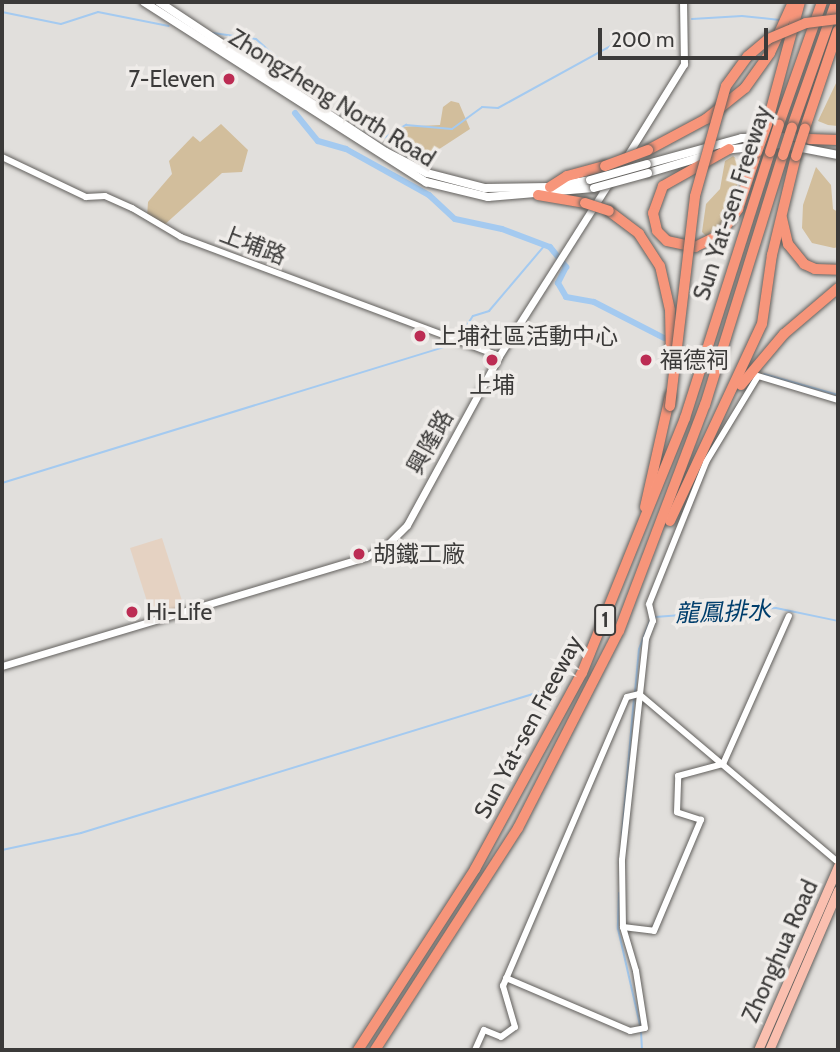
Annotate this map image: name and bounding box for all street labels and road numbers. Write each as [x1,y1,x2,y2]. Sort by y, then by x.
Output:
street label: Zhongzheng North Road [224,23,440,173]
street label: Sun Yat-sen Freeway [688,102,776,304]
street label: 上埔路 [216,220,290,270]
street label: 興隆路 [401,405,459,479]
road number: 1 [593,602,617,638]
street label: Sun Yat-sen Freeway [468,631,588,823]
street label: Zhonghua Road [736,876,824,1026]

